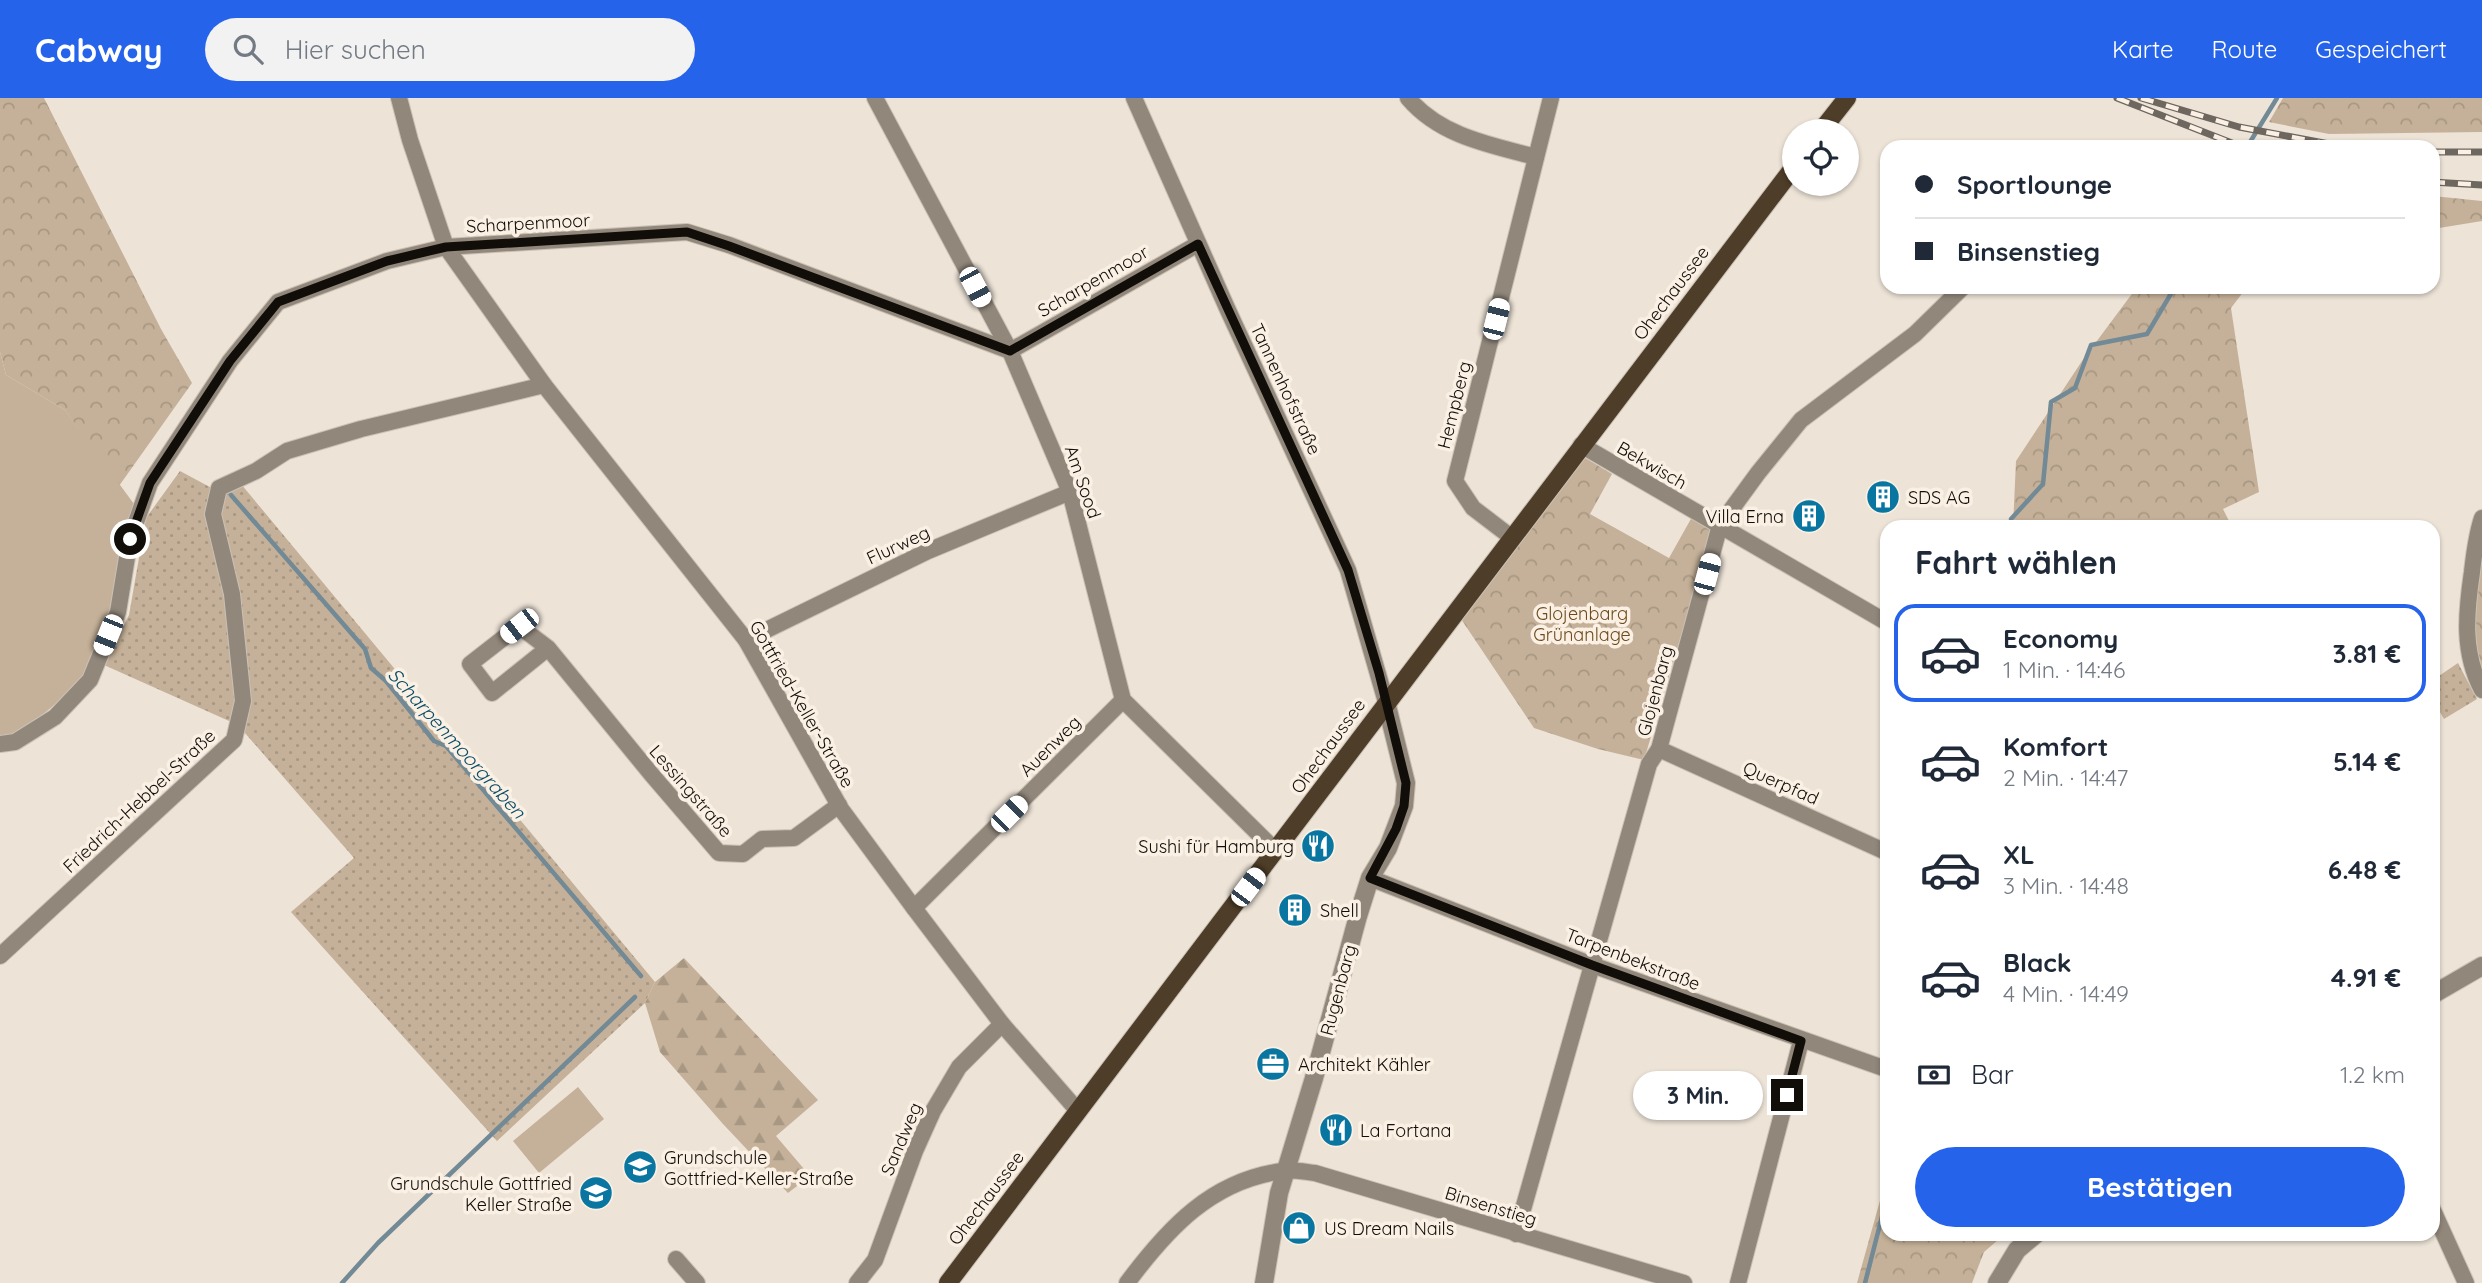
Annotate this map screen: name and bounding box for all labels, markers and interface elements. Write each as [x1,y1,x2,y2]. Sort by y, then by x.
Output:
search box [205,18,695,81]
text: Cabway [35,29,163,70]
icon: search [229,30,267,68]
text: Hier suchen [285,33,426,66]
text: Karte [2112,34,2174,64]
text: Route [2212,34,2277,64]
text: Gespeichert [2315,34,2447,64]
map controls [1782,119,1859,196]
button: locate [1782,119,1859,196]
text: Sportlounge [1957,168,2112,201]
street label: Scharpenmoor [465,208,591,238]
text: Binsenstieg [1957,235,2100,268]
street label: Scharpenmoor [1034,240,1153,322]
street label: Ohechaussee [1628,241,1714,345]
car [956,264,995,310]
car [1481,296,1512,342]
street label: Tannenhofstraße [1246,320,1326,458]
street label: Hempberg [1432,359,1476,451]
street label: Bekwisch [1613,436,1691,494]
street label: Am Sood [1060,442,1106,522]
building icon: SDS AG [1864,478,1902,516]
place label: SDS AG [1908,486,1970,509]
building icon: Villa Erna [1790,497,1828,535]
place label: Villa Erna [1706,505,1784,528]
street label: Flurweg [863,520,933,570]
route start [114,523,146,555]
text: Fahrt wählen [1915,542,2117,582]
car [1692,551,1723,597]
park label: Glojenbarg Grünanlage [1533,602,1631,646]
car [496,605,543,647]
car [91,612,126,658]
street label: Gottfried-Keller-Straße [745,616,859,792]
icon: car [1919,622,1982,685]
text: Economy [2003,622,2118,655]
text: 3.81 € [2333,637,2401,670]
street label: Glojenbarg [1632,643,1678,739]
text: 1 Min. · 14:46 [2003,655,2125,684]
water label: Scharpenmoorgraben [383,663,532,824]
street label: Ohechaussee [1286,694,1370,798]
street label: Auenweg [1015,711,1085,781]
street label: Friedrich-Hebbel-Straße [58,724,220,878]
icon: car [1919,730,1982,793]
text: Komfort [2003,730,2108,763]
street label: Lessingstraße [645,740,737,842]
text: 5.14 € [2333,745,2401,778]
street label: Querpfad [1740,756,1822,810]
text: 2 Min. · 14:47 [2003,763,2128,792]
car [987,792,1032,836]
restaurant icon: Sushi für Hamburg [1299,827,1337,865]
place label: Sushi für Hamburg [1138,835,1294,858]
icon: car [1919,838,1982,901]
text: XL [2003,838,2035,871]
text: 6.48 € [2328,853,2401,886]
car [1227,864,1270,910]
text: 3 Min. · 14:48 [2003,871,2129,900]
building icon: Shell [1276,891,1314,929]
place label: Shell [1320,899,1359,922]
street label: Tarpenbekstraße [1562,923,1704,995]
street label: Rugenbarg [1315,942,1361,1038]
icon: car [1919,946,1982,1009]
text: Black [2003,946,2072,979]
text: 4.91 € [2331,961,2401,994]
text: 4 Min. · 14:49 [2003,979,2129,1008]
office icon: Architekt Kähler [1254,1045,1292,1083]
place label: Architekt Kähler [1298,1053,1431,1076]
icon: cash [1915,1056,1953,1094]
text: Bar [1971,1058,2014,1091]
text: 1.2 km [2340,1060,2405,1089]
callout: 3 Min. [1633,1070,1762,1119]
route end [1771,1079,1803,1111]
text: 3 Min. [1667,1081,1729,1110]
street label: Sandweg [875,1099,927,1179]
restaurant icon: La Fortana [1317,1111,1355,1149]
place label: La Fortana [1360,1119,1451,1142]
place label: Grundschule Gottfried-Keller-Straße [664,1146,854,1190]
street label: Ohechaussee [943,1146,1029,1250]
button: Bestätigen [1915,1147,2405,1227]
school or university icon: Grundschule Gottfried-Keller-Straße [621,1148,659,1186]
place label: Grundschule Gottfried Keller Straße [390,1172,572,1216]
school or university icon: Grundschule Gottfried Keller Straße [577,1174,615,1212]
street label: Binsenstieg [1442,1181,1540,1231]
shop icon: US Dream Nails [1280,1209,1318,1247]
place label: US Dream Nails [1324,1217,1454,1240]

